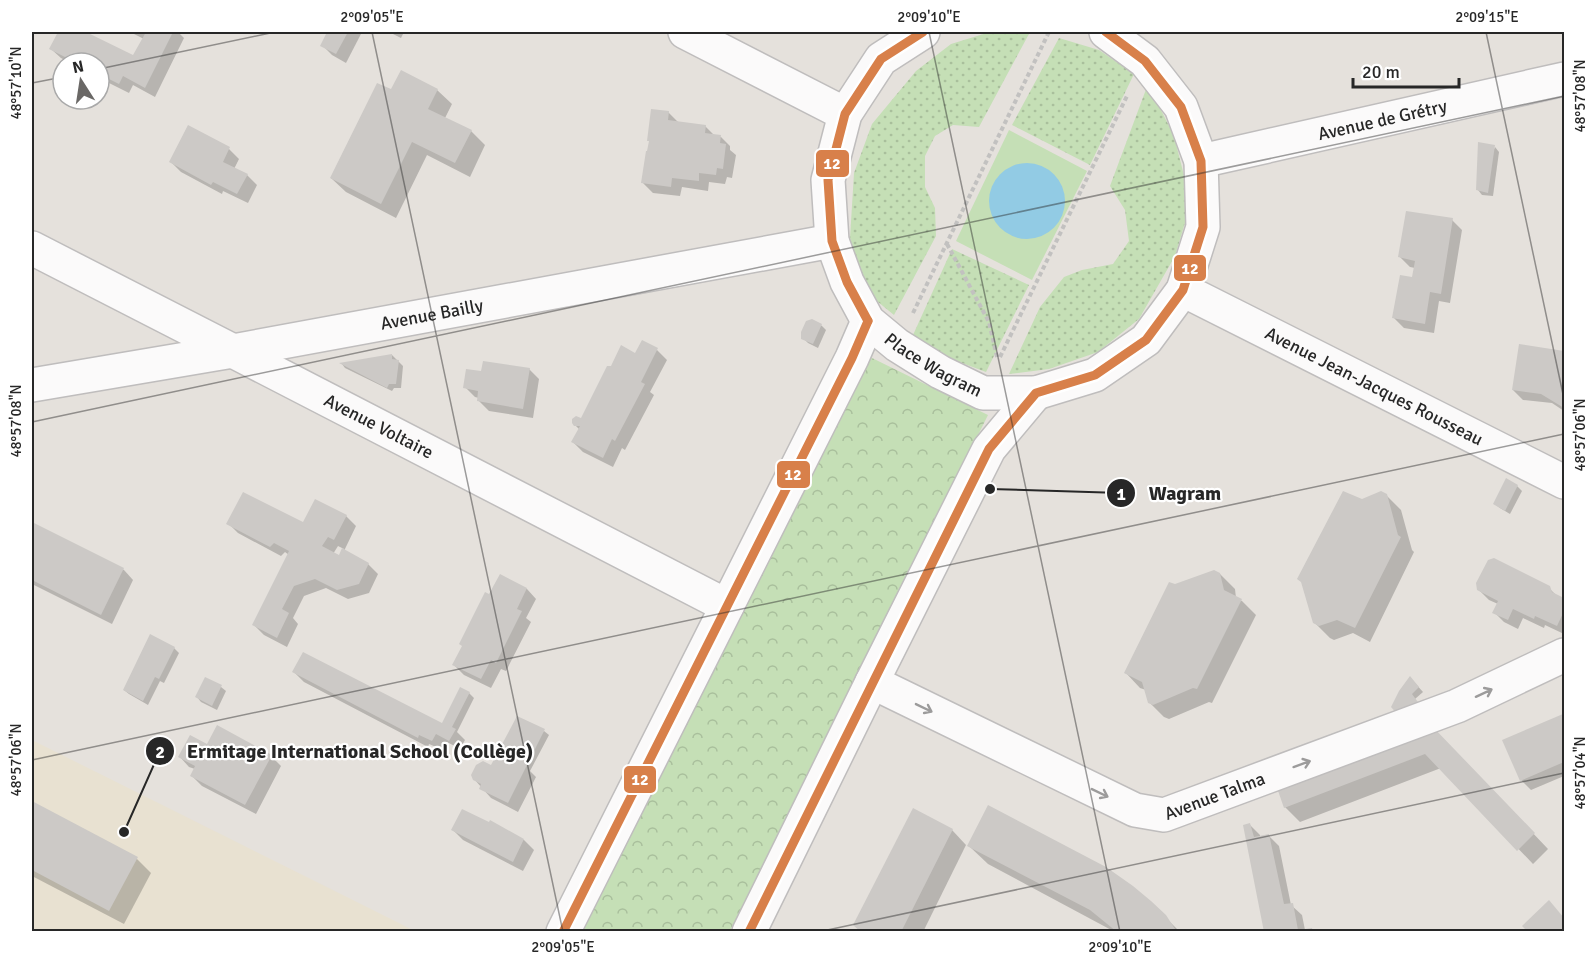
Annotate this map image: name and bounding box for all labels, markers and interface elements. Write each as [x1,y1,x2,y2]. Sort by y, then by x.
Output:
text: 2°09'05"E [340,8,404,26]
text: 2°09'10"E [897,8,961,26]
text: 2°09'15"E [1455,8,1519,26]
text: 48°57'10"N [7,46,25,120]
north arrow [51,51,111,111]
scale bar [1353,51,1460,89]
text: N [71,56,86,78]
text: 48°57'08"N [1571,59,1589,133]
text: 20 m [1362,61,1400,83]
street label: Avenue de Grétry [1316,95,1450,145]
line badge: 12 [815,149,850,178]
text: 12 [823,154,841,174]
line badge: 12 [1173,254,1207,282]
text: 12 [1181,259,1199,279]
street label: Avenue Bailly [379,294,485,335]
street label: Avenue Jean-Jacques Rousseau [1261,322,1487,450]
street label: Place Wagram [880,328,986,402]
text: 48°57'08"N [7,384,25,458]
street label: Avenue Voltaire [321,389,437,464]
text: 48°57'06"N [1571,398,1589,472]
line badge: 12 [776,460,811,489]
text: 12 [784,465,802,485]
callout: Wagram [1106,474,1233,512]
text: Wagram [1149,481,1221,506]
text: 1 [1116,483,1126,505]
one-way arrow [1474,687,1492,699]
one-way arrow [915,702,933,714]
text: 48°57'06"N [7,723,25,797]
callout: Ermitage International School (Collège) [145,732,545,770]
text: 48°57'04"N [1571,736,1589,810]
text: Ermitage International School (Collège) [187,739,533,764]
text: 2 [155,741,165,763]
one-way arrow [1292,758,1311,769]
line badge: 12 [623,765,657,794]
street label: Avenue Talma [1161,767,1268,825]
text: 12 [631,770,649,790]
one-way arrow [1090,787,1108,799]
text: 2°09'05"E [531,938,595,956]
text: 2°09'10"E [1088,938,1152,956]

